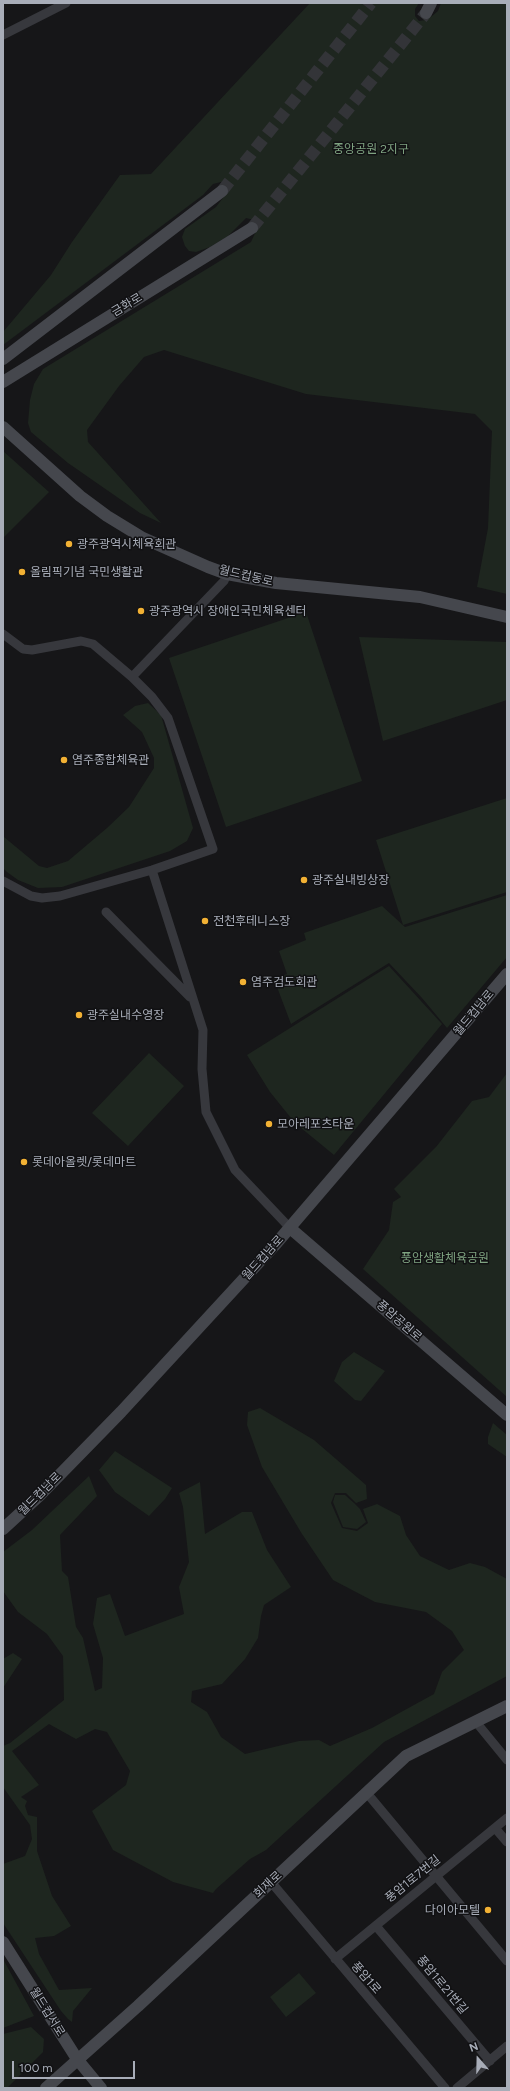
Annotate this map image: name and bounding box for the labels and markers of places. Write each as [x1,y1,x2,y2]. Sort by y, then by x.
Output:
place label: 광주광역시체육회관 [77,537,176,551]
marker: 광주광역시체육회관 [64,539,74,549]
place label: 올림픽기념 국민생활관 [30,565,143,579]
marker: 올림픽기념 국민생활관 [17,567,27,577]
place label: 광주광역시 장애인국민체육센터 [149,604,307,618]
marker: 광주광역시 장애인국민체육센터 [136,606,146,616]
place label: 염주종합체육관 [72,753,149,767]
marker: 염주종합체육관 [59,755,69,765]
place label: 광주실내빙상장 [312,873,389,887]
marker: 광주실내빙상장 [299,875,309,885]
place label: 전천후테니스장 [213,914,290,928]
marker: 전천후테니스장 [200,916,210,926]
place label: 염주검도회관 [251,975,317,989]
marker: 염주검도회관 [238,977,248,987]
place label: 광주실내수영장 [87,1008,164,1022]
marker: 광주실내수영장 [74,1010,84,1020]
place label: 모아레포츠타운 [277,1117,354,1131]
marker: 모아레포츠타운 [264,1119,274,1129]
place label: 롯데아올렛/롯데마트 [32,1155,136,1169]
marker: 롯데아올렛/롯데마트 [19,1157,29,1167]
place label: 다이아모텔 [425,1903,480,1917]
marker: 다이아모텔 [483,1905,493,1915]

